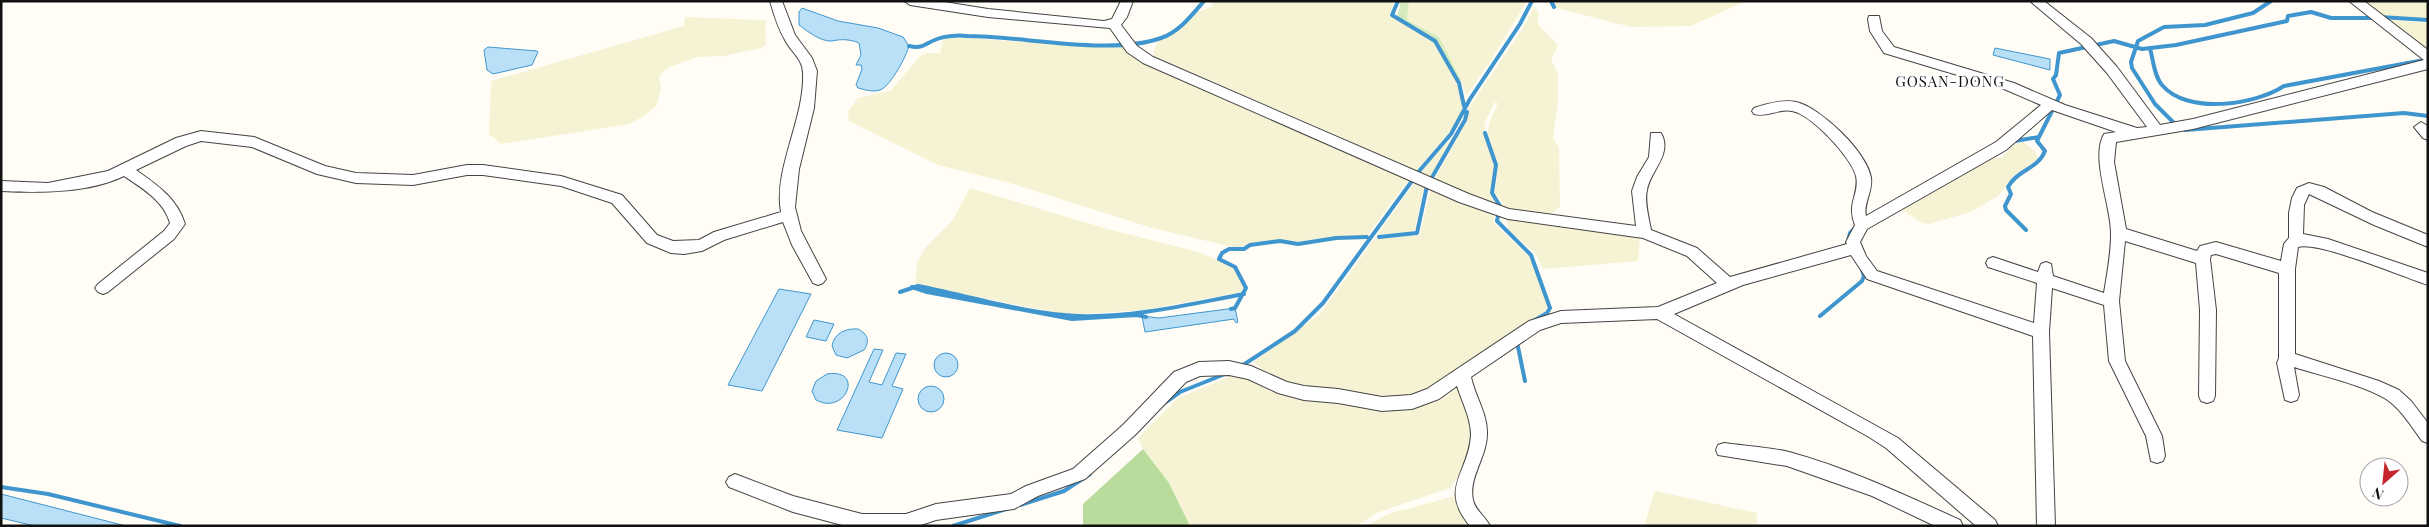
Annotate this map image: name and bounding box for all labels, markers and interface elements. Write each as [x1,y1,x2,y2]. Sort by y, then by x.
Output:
district label: GOSAN-DONG [1895,71,2005,91]
north arrow [2359,457,2409,507]
text: N [2369,483,2387,505]

